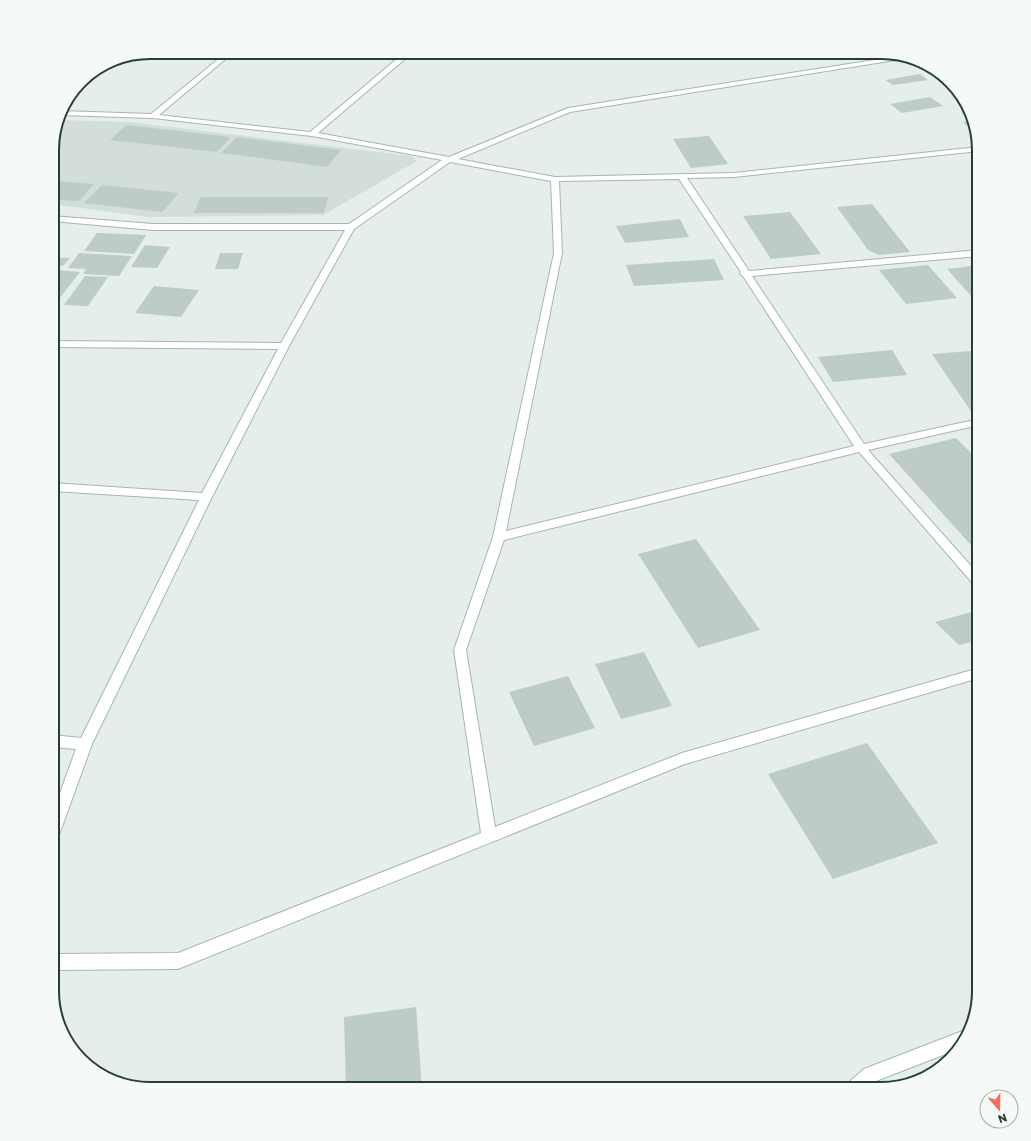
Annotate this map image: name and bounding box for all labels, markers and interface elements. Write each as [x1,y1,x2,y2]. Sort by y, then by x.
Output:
north arrow [979,1089,1019,1129]
text: N [996,1109,1009,1127]

